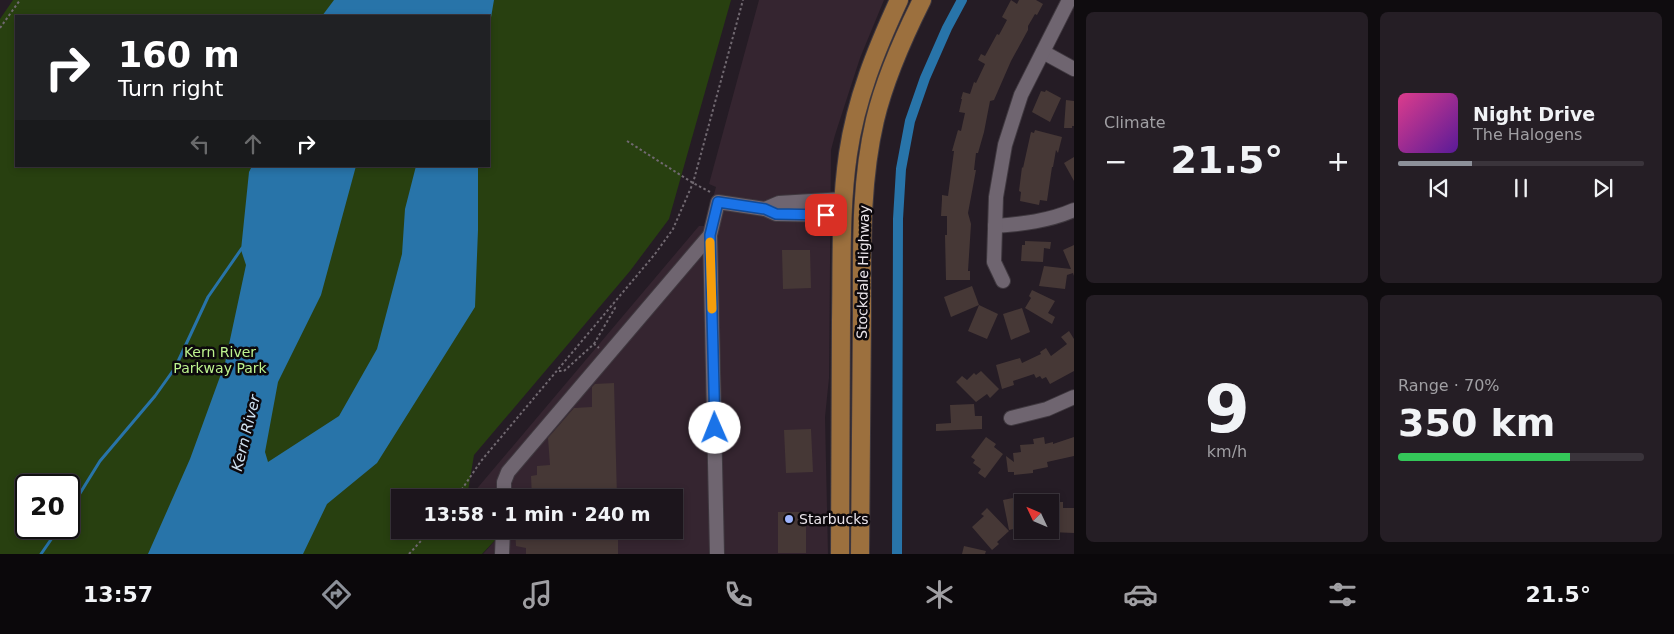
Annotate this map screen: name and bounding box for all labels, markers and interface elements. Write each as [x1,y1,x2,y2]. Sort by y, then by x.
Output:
icon: right [35,35,100,100]
text: 160 m [118,35,240,75]
text: Turn right [118,76,223,101]
text: Night Drive [1473,103,1595,125]
text: Climate [1104,113,1166,132]
text: The Halogens [1473,125,1582,144]
icon: left [186,130,214,158]
icon: ahead [239,130,267,158]
icon: right [292,130,320,158]
text: 21.5° [1171,138,1283,182]
text: − [1104,145,1127,178]
text: + [1327,145,1350,178]
icon: previous [1425,174,1453,202]
icon: pause [1507,174,1535,202]
icon: next [1589,174,1617,202]
pin [805,194,847,236]
icon: arrive [812,201,840,229]
street label: Stockdale Highway [854,205,872,339]
park label: Kern River Parkway Park [173,344,268,376]
text: 9 [1204,372,1250,447]
text: Range · 70% [1398,376,1500,395]
water label: Kern River [228,392,264,473]
position arrow [688,401,740,453]
text: 350 km [1398,401,1555,445]
text: km/h [1207,442,1247,461]
speed limit sign: 20 [15,474,80,539]
north arrow [1014,494,1059,539]
map controls [1014,494,1059,539]
text: 13:58 · 1 min · 240 m [423,503,651,525]
place label: Starbucks [799,511,869,527]
marker: Starbucks [783,513,795,525]
icon: directions [319,577,354,612]
icon: music [520,577,555,612]
icon: phone [721,577,756,612]
icon: climate [922,577,957,612]
icon: car [1123,577,1158,612]
icon: filters [1325,577,1360,612]
text: 13:57 [83,582,153,607]
text: 21.5° [1526,582,1591,607]

